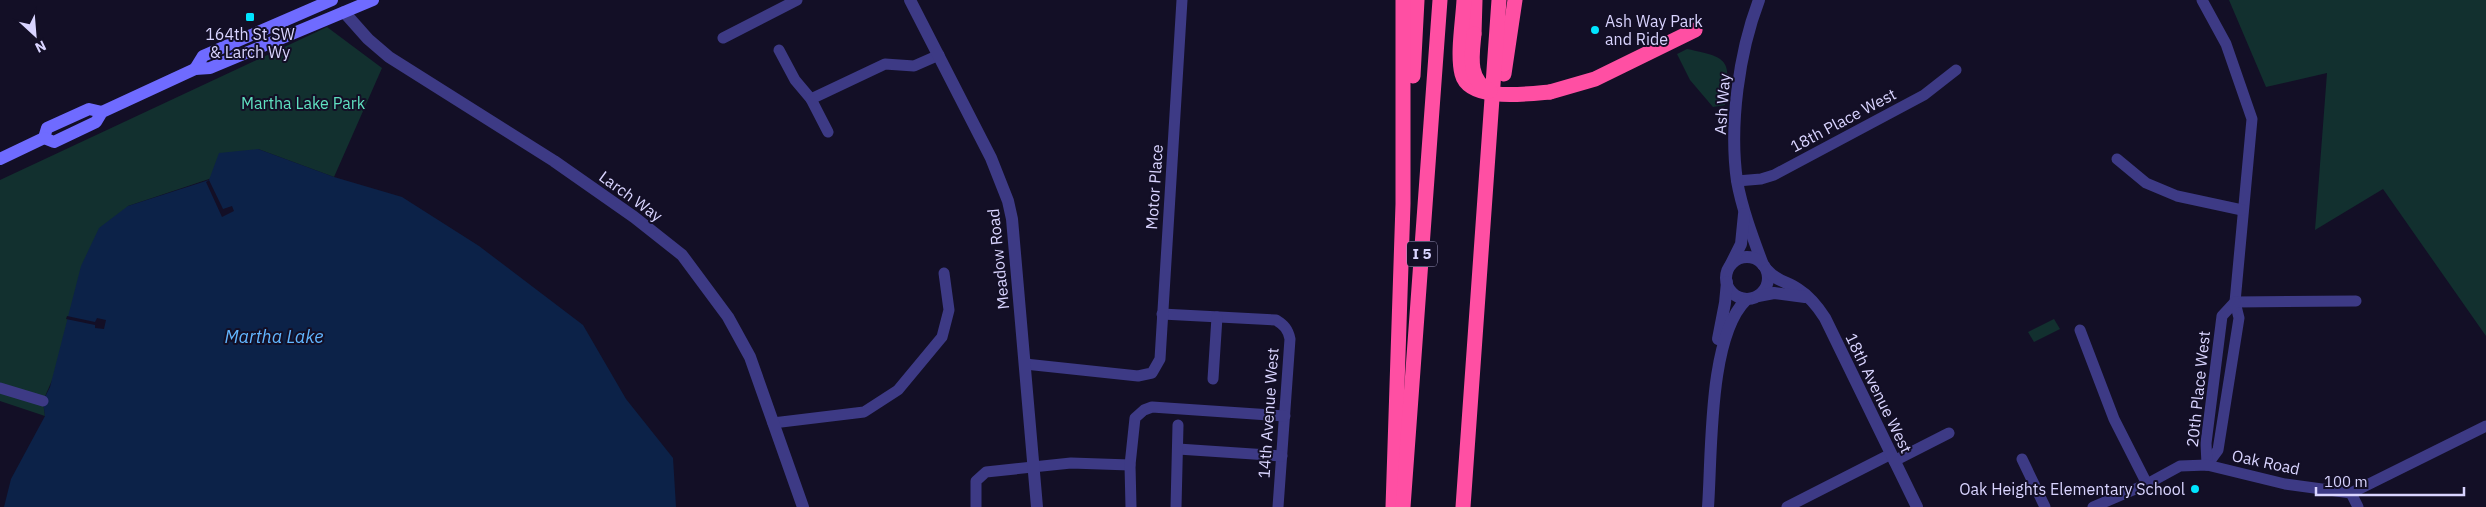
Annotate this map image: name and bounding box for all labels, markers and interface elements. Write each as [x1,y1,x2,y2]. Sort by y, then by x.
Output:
north arrow [10,10,60,60]
marker: 164th St SW & Larch Wy [244,11,256,23]
place label: Ash Way Park and Ride [1605,11,1703,49]
place label: 164th St SW & Larch Wy [205,24,295,62]
marker: Ash Way Park and Ride [1589,24,1601,36]
text: N [32,36,49,57]
street label: Ash Way [1710,73,1734,135]
street label: 18th Place West [1787,84,1899,156]
park label: Martha Lake Park [241,93,366,113]
street label: Motor Place [1141,143,1167,230]
street label: Larch Way [595,166,667,226]
street label: Meadow Road [983,208,1013,310]
road number: I 5 [1407,242,1437,266]
water label: Martha Lake [224,325,324,348]
street label: 18th Avenue West [1841,330,1917,456]
street label: 20th Place West [2182,330,2214,448]
street label: 14th Avenue West [1253,347,1283,479]
street label: Oak Road [2230,445,2302,479]
scale bar [2316,464,2464,496]
text: 100 m [2324,472,2368,491]
place label: Oak Heights Elementary School [1959,479,2185,499]
marker: Oak Heights Elementary School [2189,483,2201,495]

